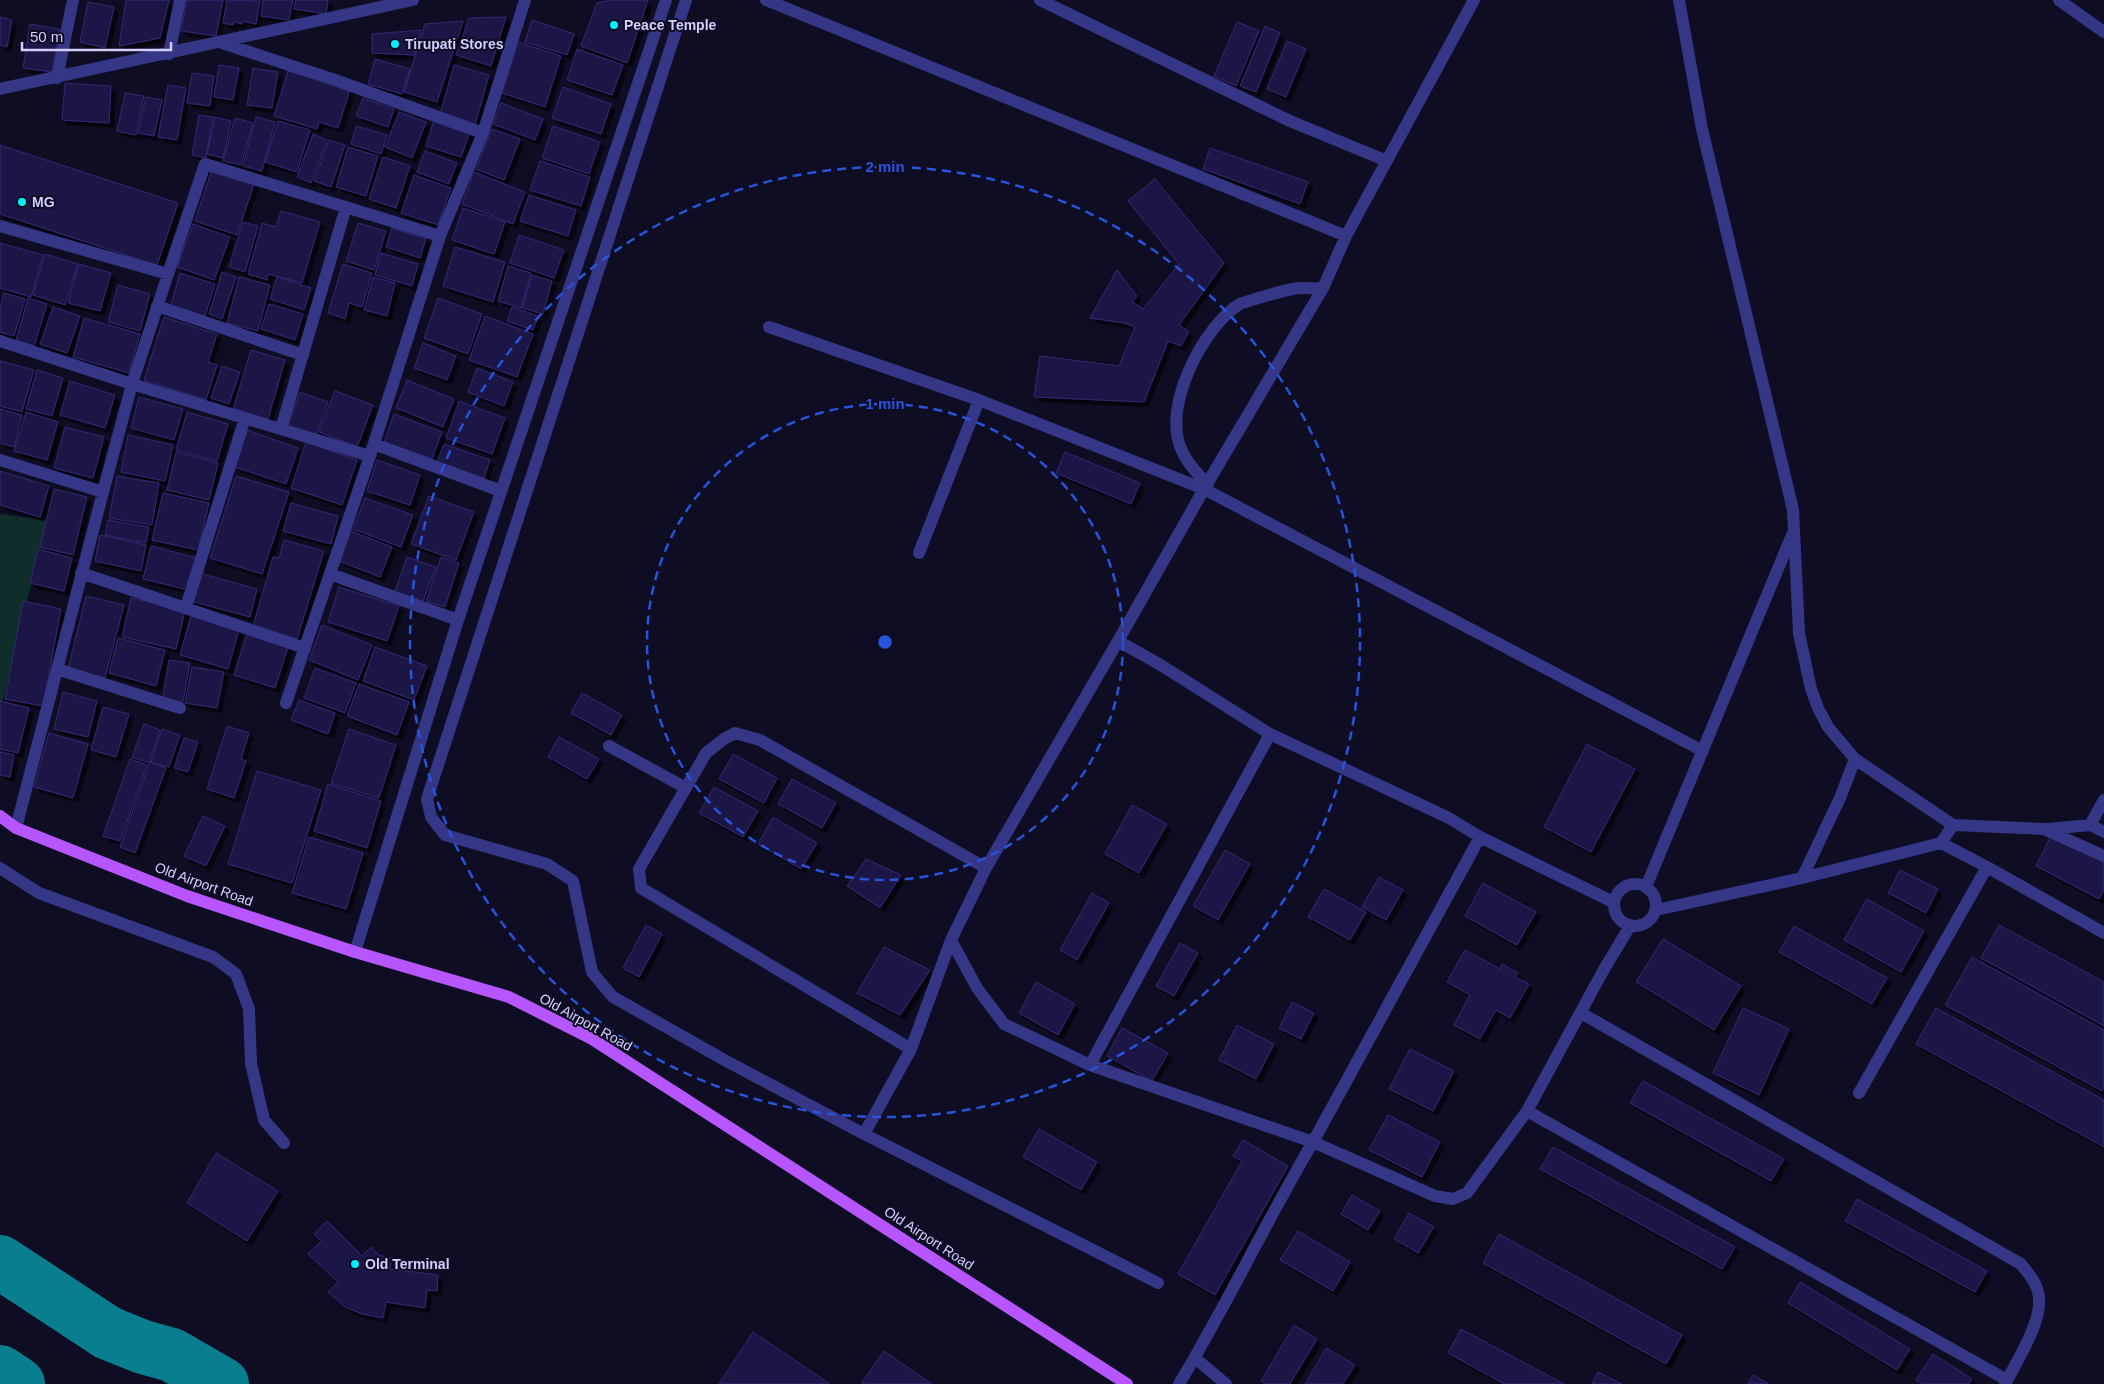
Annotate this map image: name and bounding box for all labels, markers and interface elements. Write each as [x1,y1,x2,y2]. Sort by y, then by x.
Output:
place label: Peace Temple [624,17,717,33]
marker: Peace Temple [608,19,620,31]
scale bar [22,20,171,52]
text: 50 m [30,28,63,45]
place label: Tirupati Stores [405,36,504,52]
marker: Tirupati Stores [389,38,401,50]
text: 2 min [865,158,905,175]
place label: MG [32,194,55,210]
marker: MG [16,196,28,208]
text: 1 min [865,395,905,412]
centre of rings [876,633,894,651]
street label: Old Airport Road [153,859,255,909]
street label: Old Airport Road [537,990,635,1054]
street label: Old Airport Road [881,1203,977,1273]
place label: Old Terminal [365,1256,450,1272]
marker: Old Terminal [349,1258,361,1270]

